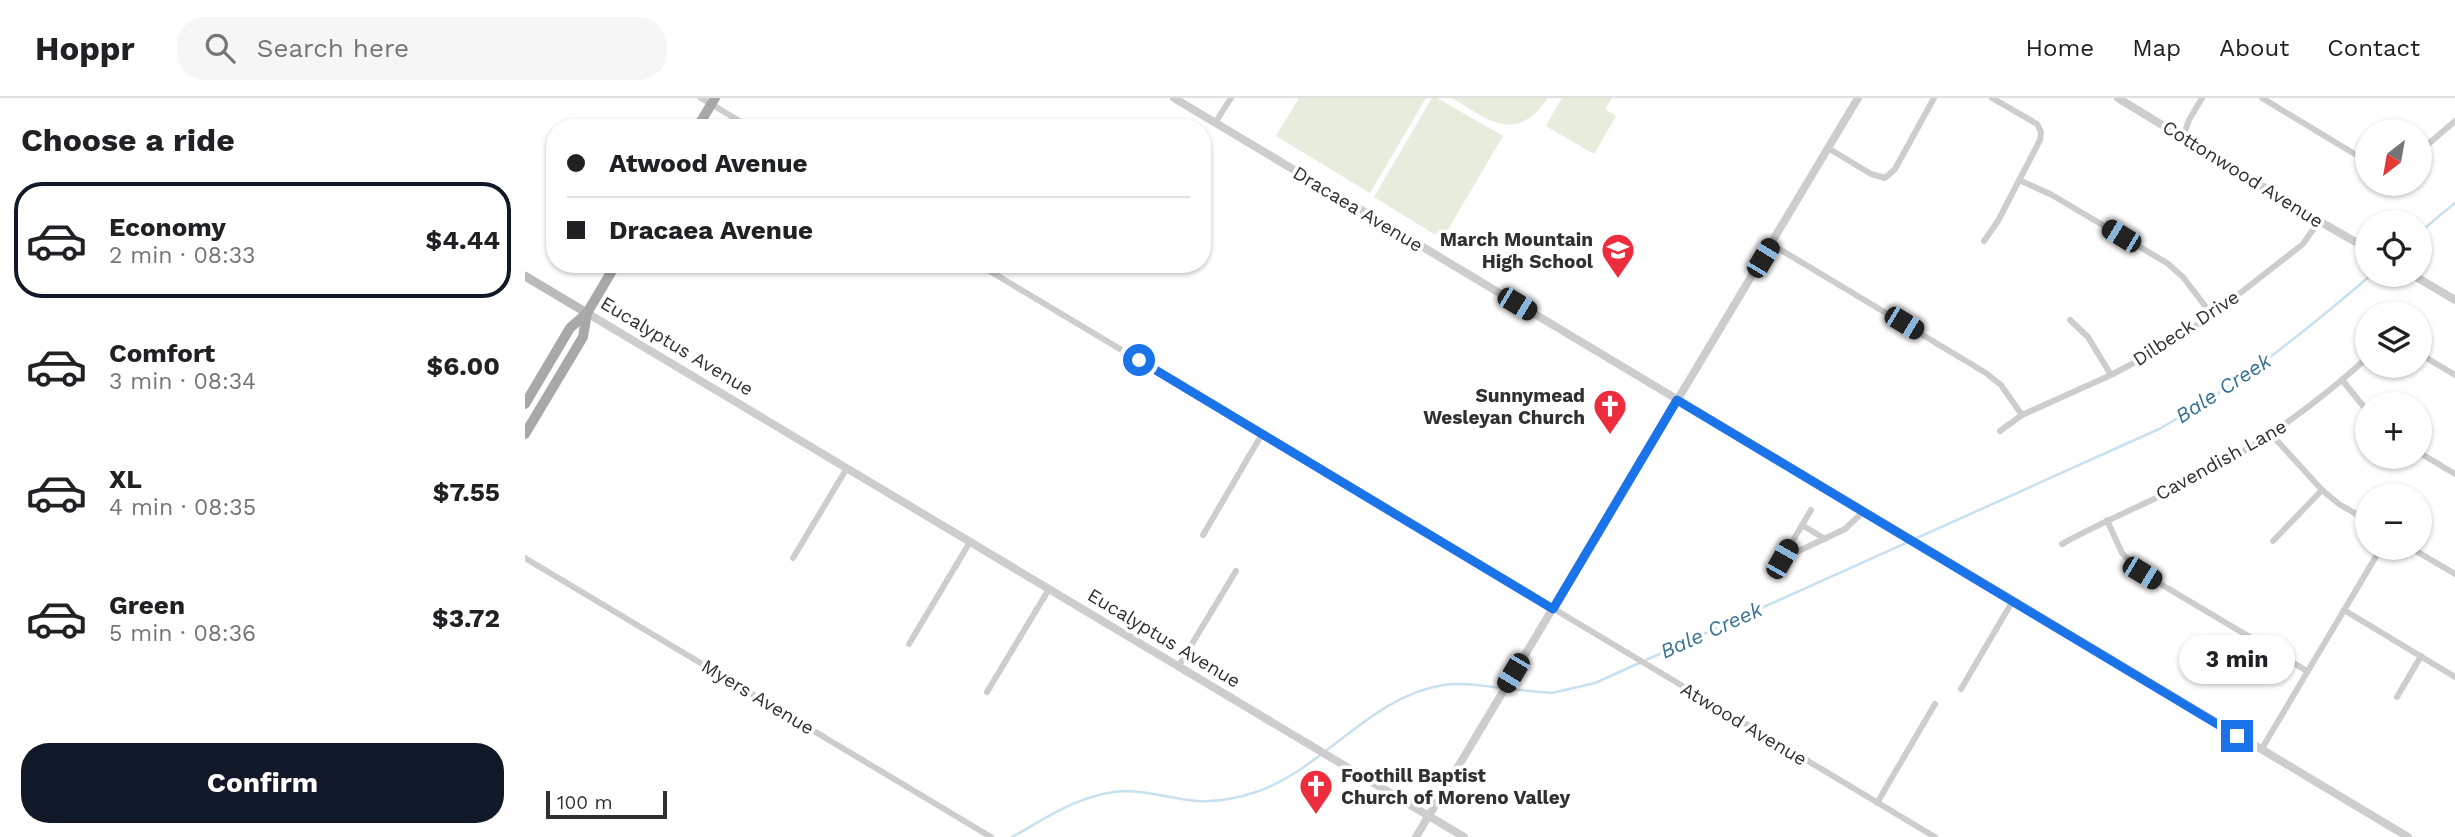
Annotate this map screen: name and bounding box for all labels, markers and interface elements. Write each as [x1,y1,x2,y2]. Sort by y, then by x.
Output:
search box [177,17,667,80]
text: Hoppr [35,29,135,68]
icon: search [201,29,239,67]
text: Search here [257,33,409,63]
text: Home [2026,34,2094,62]
text: Map [2132,34,2181,62]
text: About [2219,34,2289,62]
text: Contact [2327,34,2420,62]
street label: Cottonwood Avenue [2158,115,2328,233]
north arrow [2355,119,2433,196]
map controls [2355,119,2432,560]
text: Choose a ride [21,121,235,159]
text: Atwood Avenue [609,148,808,178]
street label: Dracaea Avenue [1289,161,1427,257]
icon: car [25,209,88,272]
button: locate [2355,210,2432,287]
text: Economy [109,212,226,242]
text: Dracaea Avenue [609,215,813,245]
car [2098,216,2145,256]
text: $4.44 [426,225,500,255]
place label: March Mountain High School [1440,228,1594,273]
school or university icon: March Mountain High School [1599,231,1637,280]
car [1744,235,1783,281]
text: 2 min · 08:33 [109,242,256,269]
car [1494,284,1541,324]
street label: Dilbeck Drive [2129,285,2243,371]
street label: Eucalyptus Avenue [596,291,758,401]
button: layers [2355,301,2432,378]
car [1881,303,1928,343]
icon: car [25,335,88,398]
text: Comfort [109,338,215,368]
route start [1123,344,1155,376]
water label: Bale Creek [2170,348,2276,428]
text: $6.00 [427,351,500,381]
text: 3 min · 08:34 [109,368,256,395]
place label: Sunnymead Wesleyan Church [1423,384,1585,429]
church icon: Sunnymead Wesleyan Church [1591,387,1629,436]
button: + [2355,392,2432,469]
street label: Cavendish Lane [2152,415,2290,505]
icon: car [25,461,88,524]
text: XL [109,464,142,494]
text: $7.55 [433,477,500,507]
button: − [2355,483,2432,560]
text: 4 min · 08:35 [109,494,256,521]
car [1763,536,1802,582]
car [2119,553,2166,593]
street label: Eucalyptus Avenue [1083,583,1245,693]
icon: car [25,587,88,650]
text: Green [109,590,185,620]
water label: Bale Creek [1656,596,1766,664]
text: $3.72 [432,603,500,633]
text: 5 min · 08:36 [109,620,256,647]
callout: 3 min [2179,634,2295,684]
text: 3 min [2206,646,2268,673]
car [1494,650,1533,696]
street label: Myers Avenue [698,654,818,740]
street label: Atwood Avenue [1677,677,1811,771]
route end [2221,720,2253,752]
button: Confirm [21,743,504,823]
place label: Foothill Baptist Church of Moreno Valley [1341,764,1570,809]
church icon: Foothill Baptist Church of Moreno Valley [1297,767,1335,816]
scale bar [546,788,667,820]
text: 100 m [557,791,613,814]

